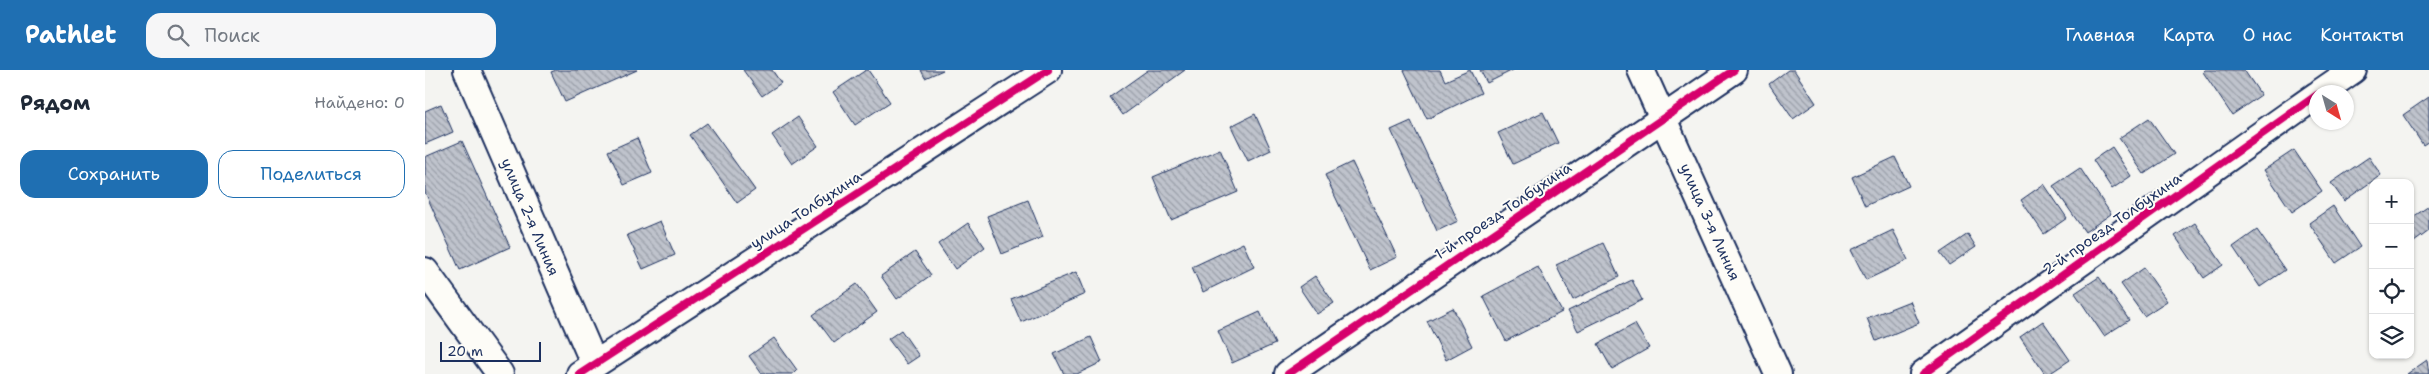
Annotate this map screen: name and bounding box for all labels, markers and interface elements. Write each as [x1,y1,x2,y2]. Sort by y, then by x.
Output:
search box [146,13,496,58]
text: Pathlet [25,19,116,51]
icon: search [164,21,192,49]
text: Поиск [204,23,260,48]
text: Главная [2065,23,2135,47]
text: Карта [2163,23,2215,47]
text: О нас [2243,23,2292,47]
text: Контакты [2320,23,2404,47]
north arrow [2309,85,2354,130]
text: Рядом [20,89,90,117]
text: Найдено: 0 [314,92,405,113]
button: Сохранить [20,150,208,198]
button: Поделиться [218,150,405,198]
street label: улица 2-я Линия [496,155,564,279]
street label: 1-й проезд Толбухина [1430,157,1576,264]
street label: улица 3-я Линия [1675,160,1745,284]
street label: улица Толбухина [747,166,866,253]
street label: 2-й проезд Толбухина [2039,168,2186,280]
map controls [2369,179,2414,359]
button: + [2369,179,2414,224]
button: − [2369,224,2414,269]
button: locate [2369,269,2414,314]
button: layers [2369,314,2414,359]
scale bar [440,339,541,362]
text: 20 m [447,342,483,360]

